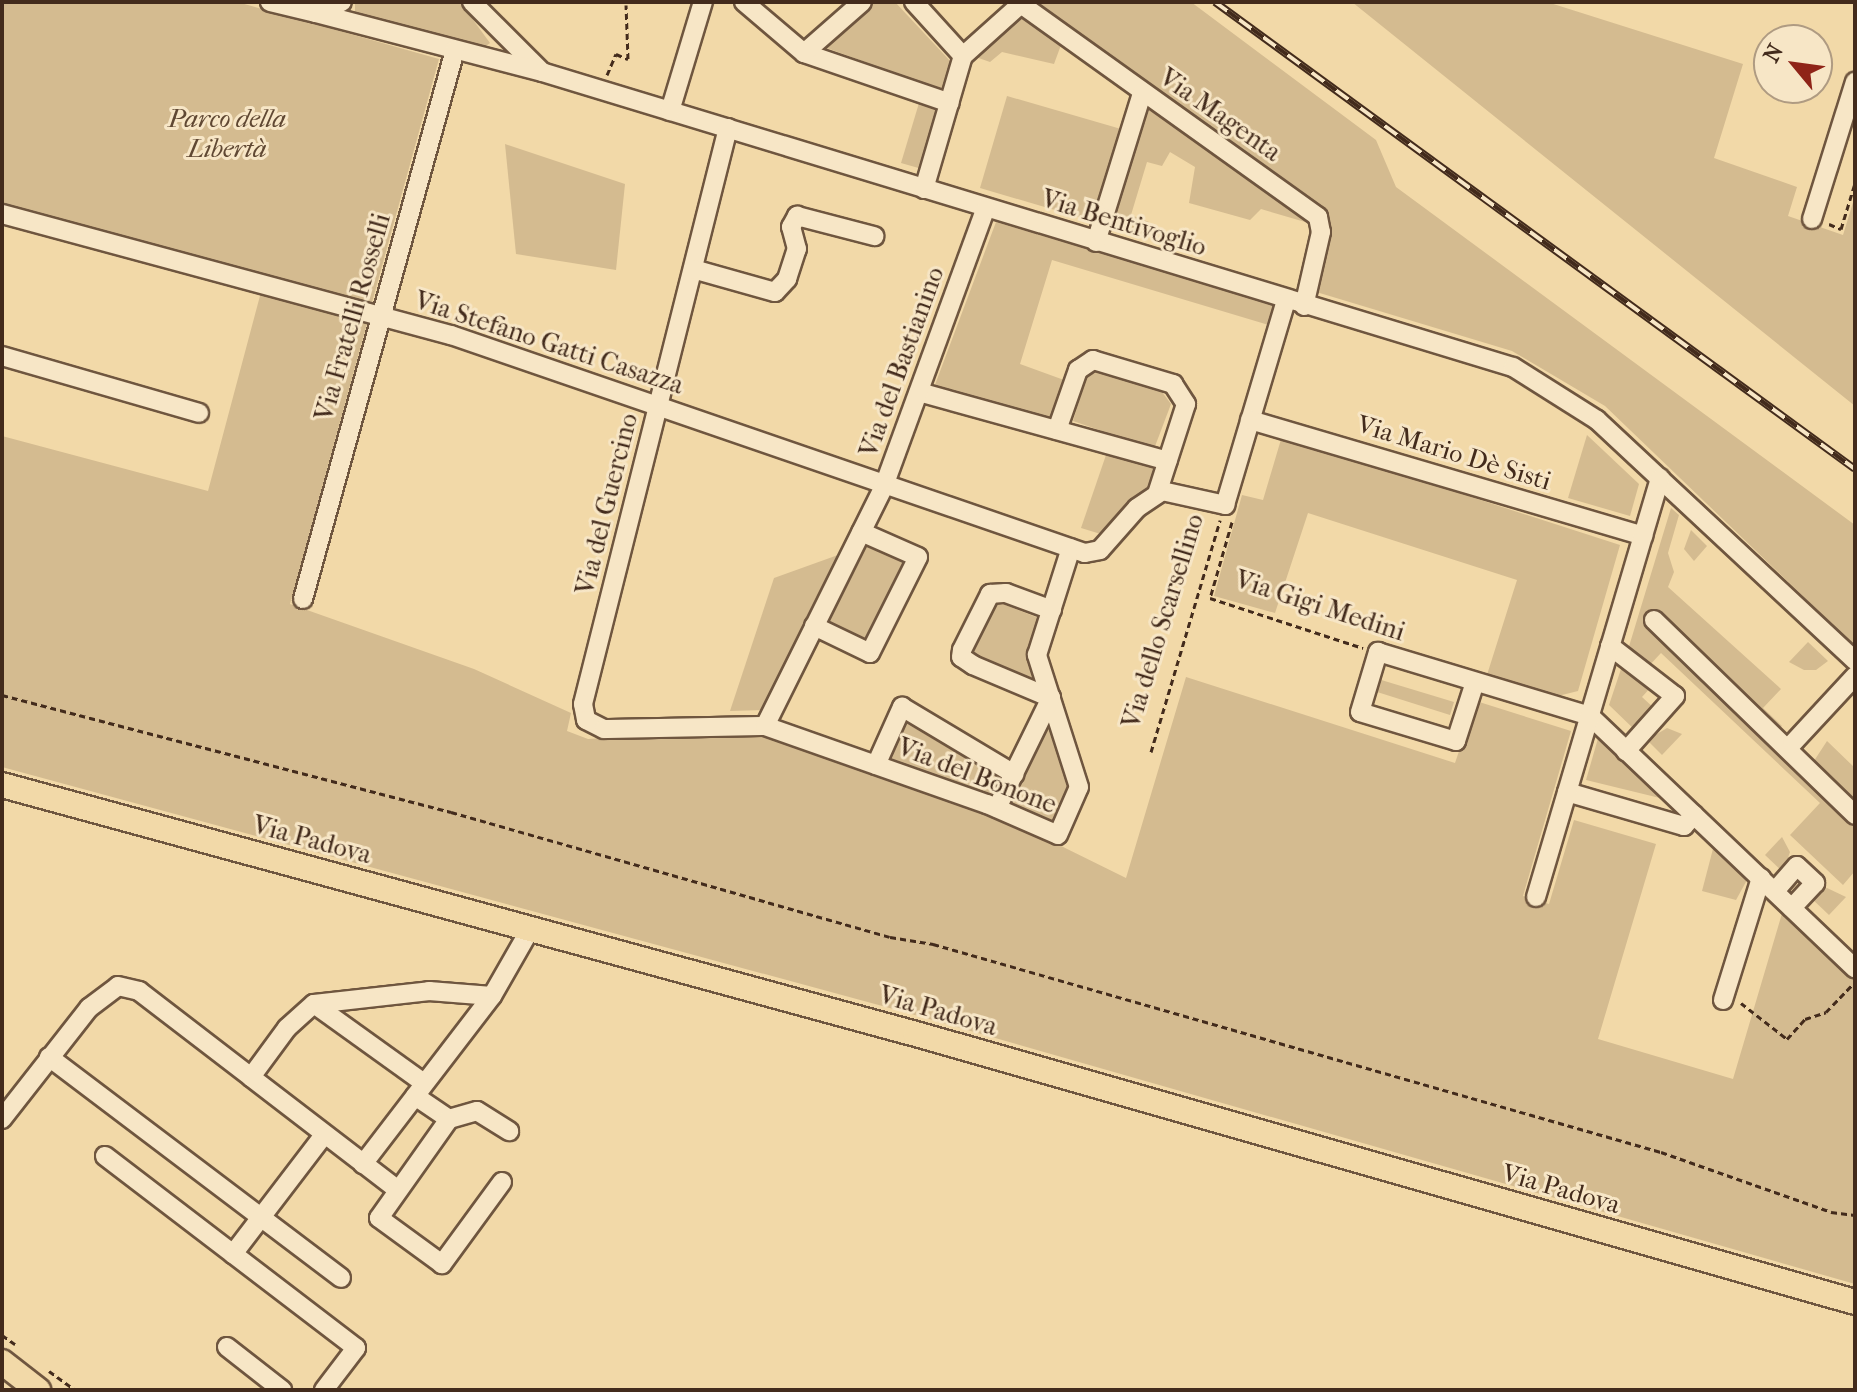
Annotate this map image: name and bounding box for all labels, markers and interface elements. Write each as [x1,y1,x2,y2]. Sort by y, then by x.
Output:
north arrow [1753,24,1833,104]
text: N [1758,40,1789,67]
street label: Via Magenta [1153,62,1287,168]
park label: Parco della Libertà [168,103,286,164]
street label: Via Bentivoglio [1038,183,1210,263]
street label: Via Fratelli Rosselli [308,210,398,424]
street label: Via del Bastianino [853,263,951,461]
street label: Via Stefano Gatti Casazza [411,285,687,401]
street label: Via Mario Dè Sisti [1353,409,1555,497]
street label: Via del Guercino [569,410,645,598]
street label: Via dello Scarsellino [1116,510,1210,732]
street label: Via Gigi Medini [1231,564,1409,648]
street label: Via del Bonone [893,731,1061,821]
street label: Via Padova [249,809,375,871]
street label: Via Padova [875,979,1001,1043]
street label: Via Padova [1498,1157,1624,1221]

